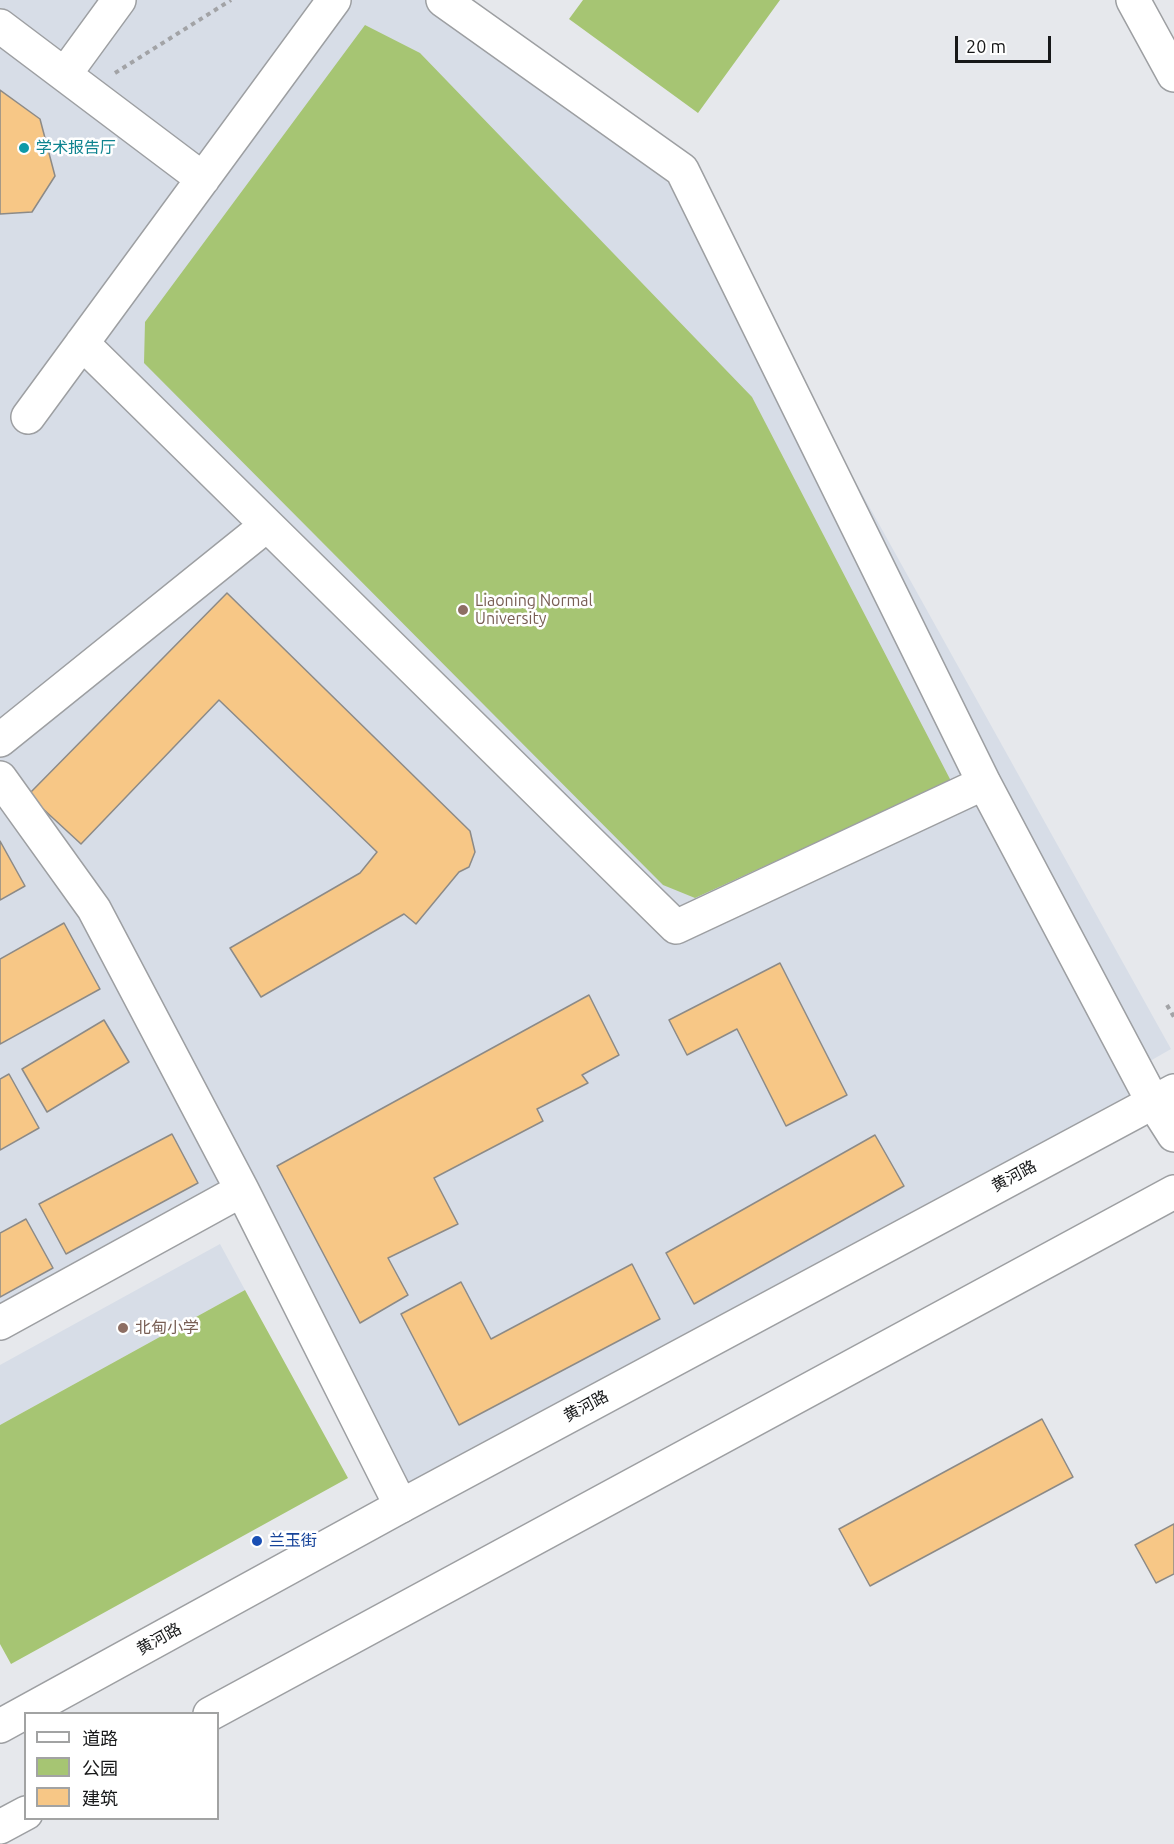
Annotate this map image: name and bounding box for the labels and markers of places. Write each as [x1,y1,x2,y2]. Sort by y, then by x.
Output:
place label: 学术报告厅 [36,138,116,158]
marker: 学术报告厅 [17,141,31,155]
place label: Liaoning Normal University [475,591,593,629]
marker: Liaoning Normal University [456,603,470,617]
place label: 北甸小学 [135,1318,199,1338]
marker: 北甸小学 [116,1321,130,1335]
place label: 兰玉街 [269,1531,317,1551]
marker: 兰玉街 [250,1534,264,1548]

